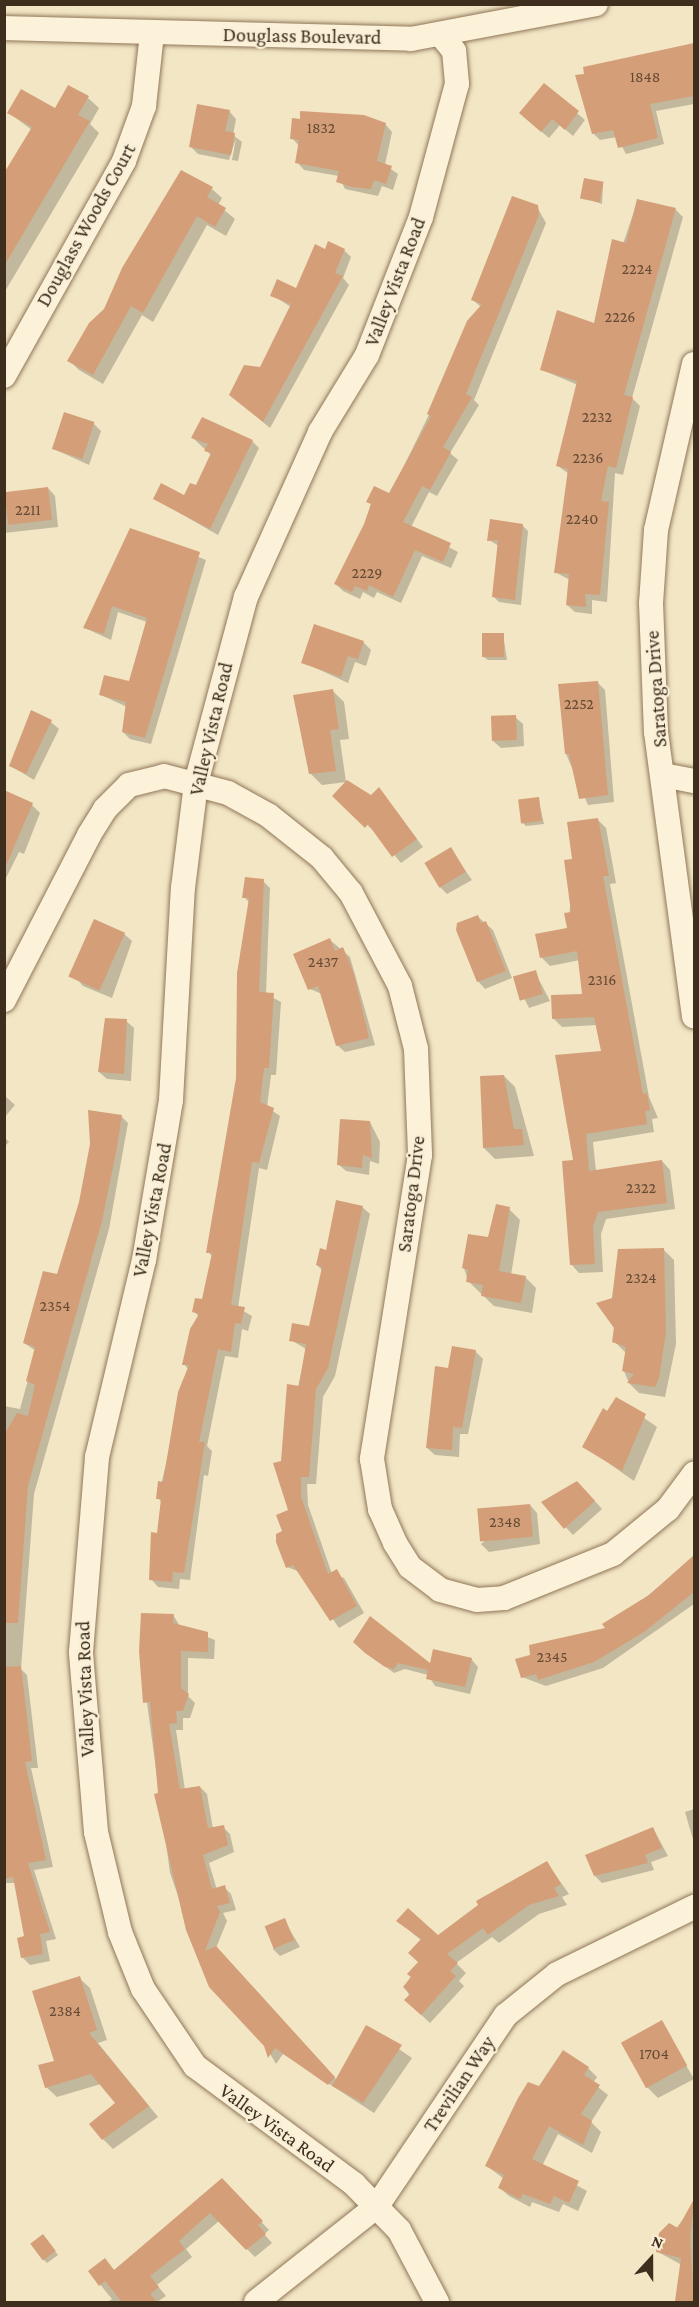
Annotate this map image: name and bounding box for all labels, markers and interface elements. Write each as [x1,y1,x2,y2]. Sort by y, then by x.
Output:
street label: Douglass Boulevard [223,23,381,49]
house number: 1848 [630,67,660,87]
house number: 1832 [307,118,335,138]
street label: Douglass Woods Court [31,139,141,311]
street label: Valley Vista Road [359,214,431,350]
house number: 2224 [622,259,652,279]
house number: 2226 [605,307,635,327]
house number: 2232 [582,407,612,427]
house number: 2236 [573,448,603,468]
house number: 2211 [15,500,41,520]
house number: 2240 [566,509,598,529]
house number: 2229 [352,563,382,583]
street label: Saratoga Drive [640,630,672,748]
street label: Valley Vista Road [184,660,238,798]
house number: 2252 [564,694,594,714]
house number: 2437 [308,952,338,972]
house number: 2316 [588,970,616,990]
street label: Saratoga Drive [392,1134,430,1254]
street label: Valley Vista Road [127,1141,177,1279]
house number: 2322 [626,1178,656,1198]
house number: 2324 [626,1268,656,1288]
house number: 2354 [40,1296,70,1316]
house number: 2348 [489,1512,521,1532]
street label: Valley Vista Road [71,1620,99,1758]
house number: 2345 [537,1647,567,1667]
house number: 2384 [49,2001,81,2021]
street label: Trevilian Way [418,2031,500,2137]
house number: 1704 [639,2044,669,2064]
street label: Valley Vista Road [215,2078,339,2178]
north arrow [621,2229,681,2289]
text: N [649,2232,666,2252]

